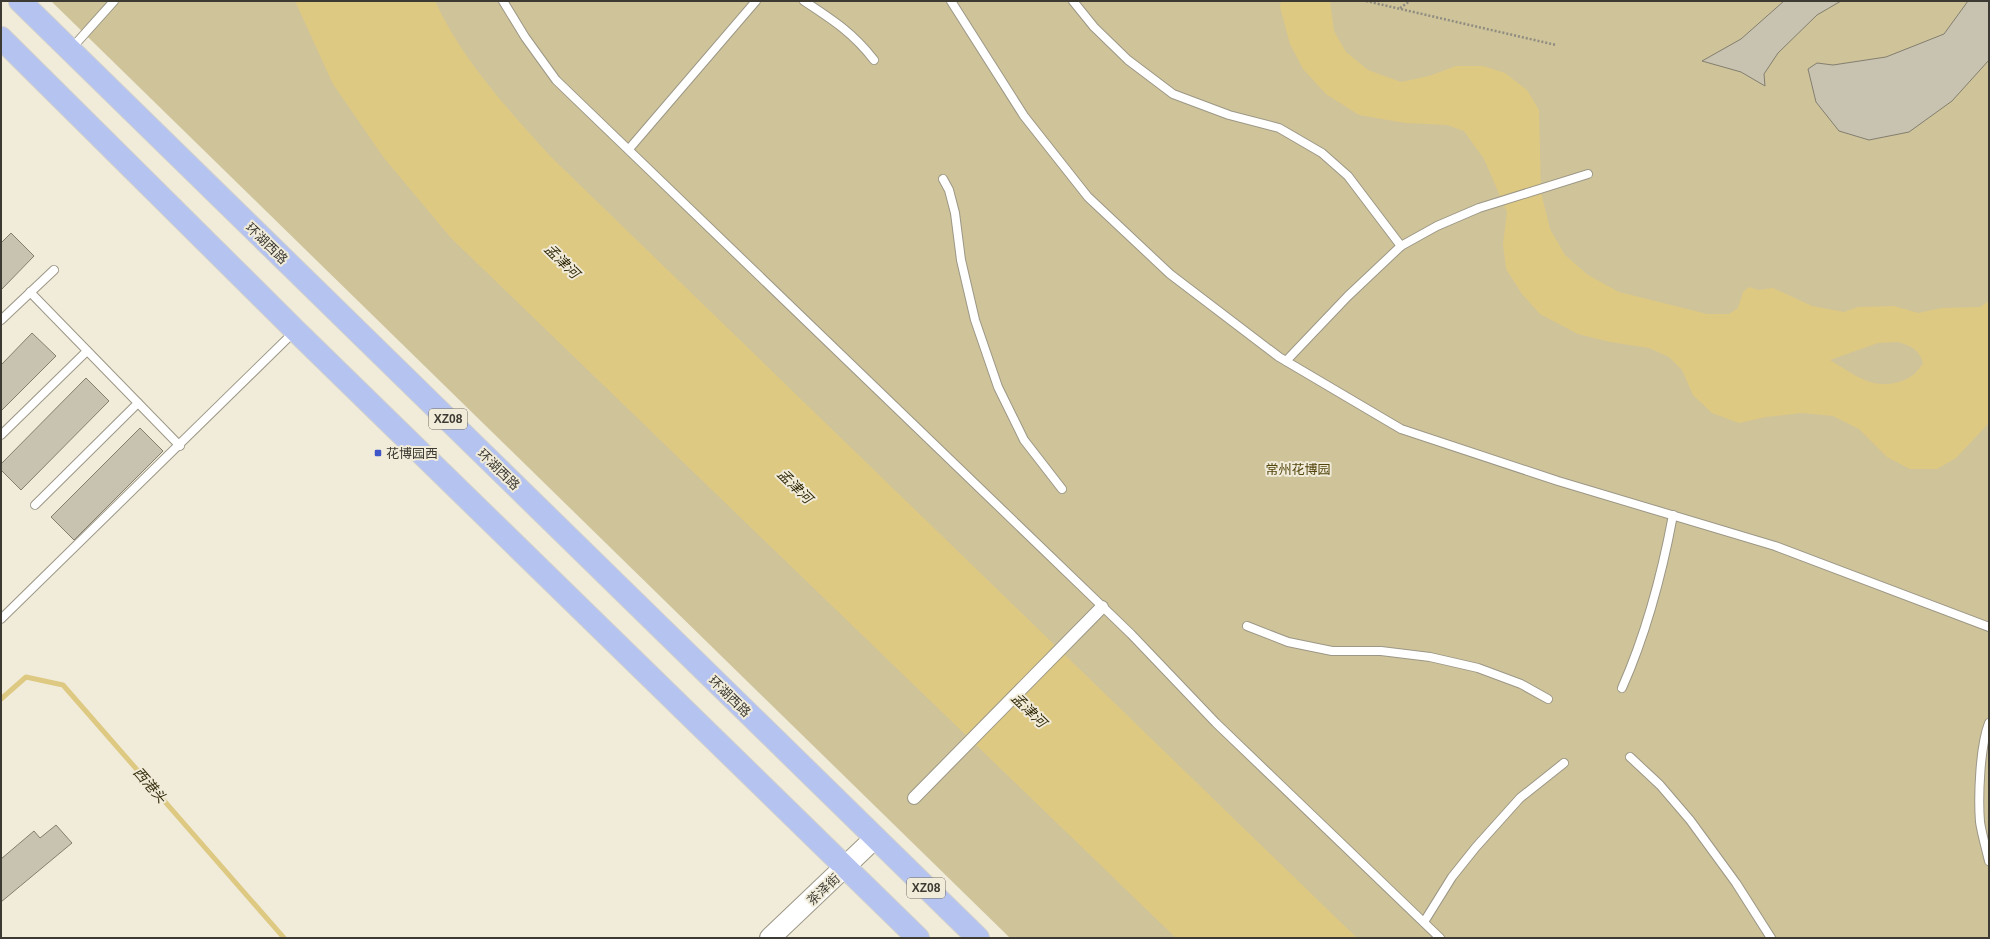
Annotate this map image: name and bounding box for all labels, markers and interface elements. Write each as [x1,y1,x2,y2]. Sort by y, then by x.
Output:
street label: 环湖西路 [243,220,291,267]
water label: 孟津河 [541,241,585,283]
road number: XZ08 [429,409,467,429]
place label: 花博园西 [386,446,438,461]
street label: 环湖西路 [475,446,523,493]
marker: 花博园西 [373,448,383,458]
park label: 常州花博园 [1265,462,1331,477]
water label: 孟津河 [774,466,818,508]
street label: 环湖西路 [706,673,754,720]
water label: 孟津河 [1008,690,1052,732]
water label: 西港头 [130,764,170,807]
street label: 茶泽街 [804,871,843,908]
road number: XZ08 [907,878,945,898]

